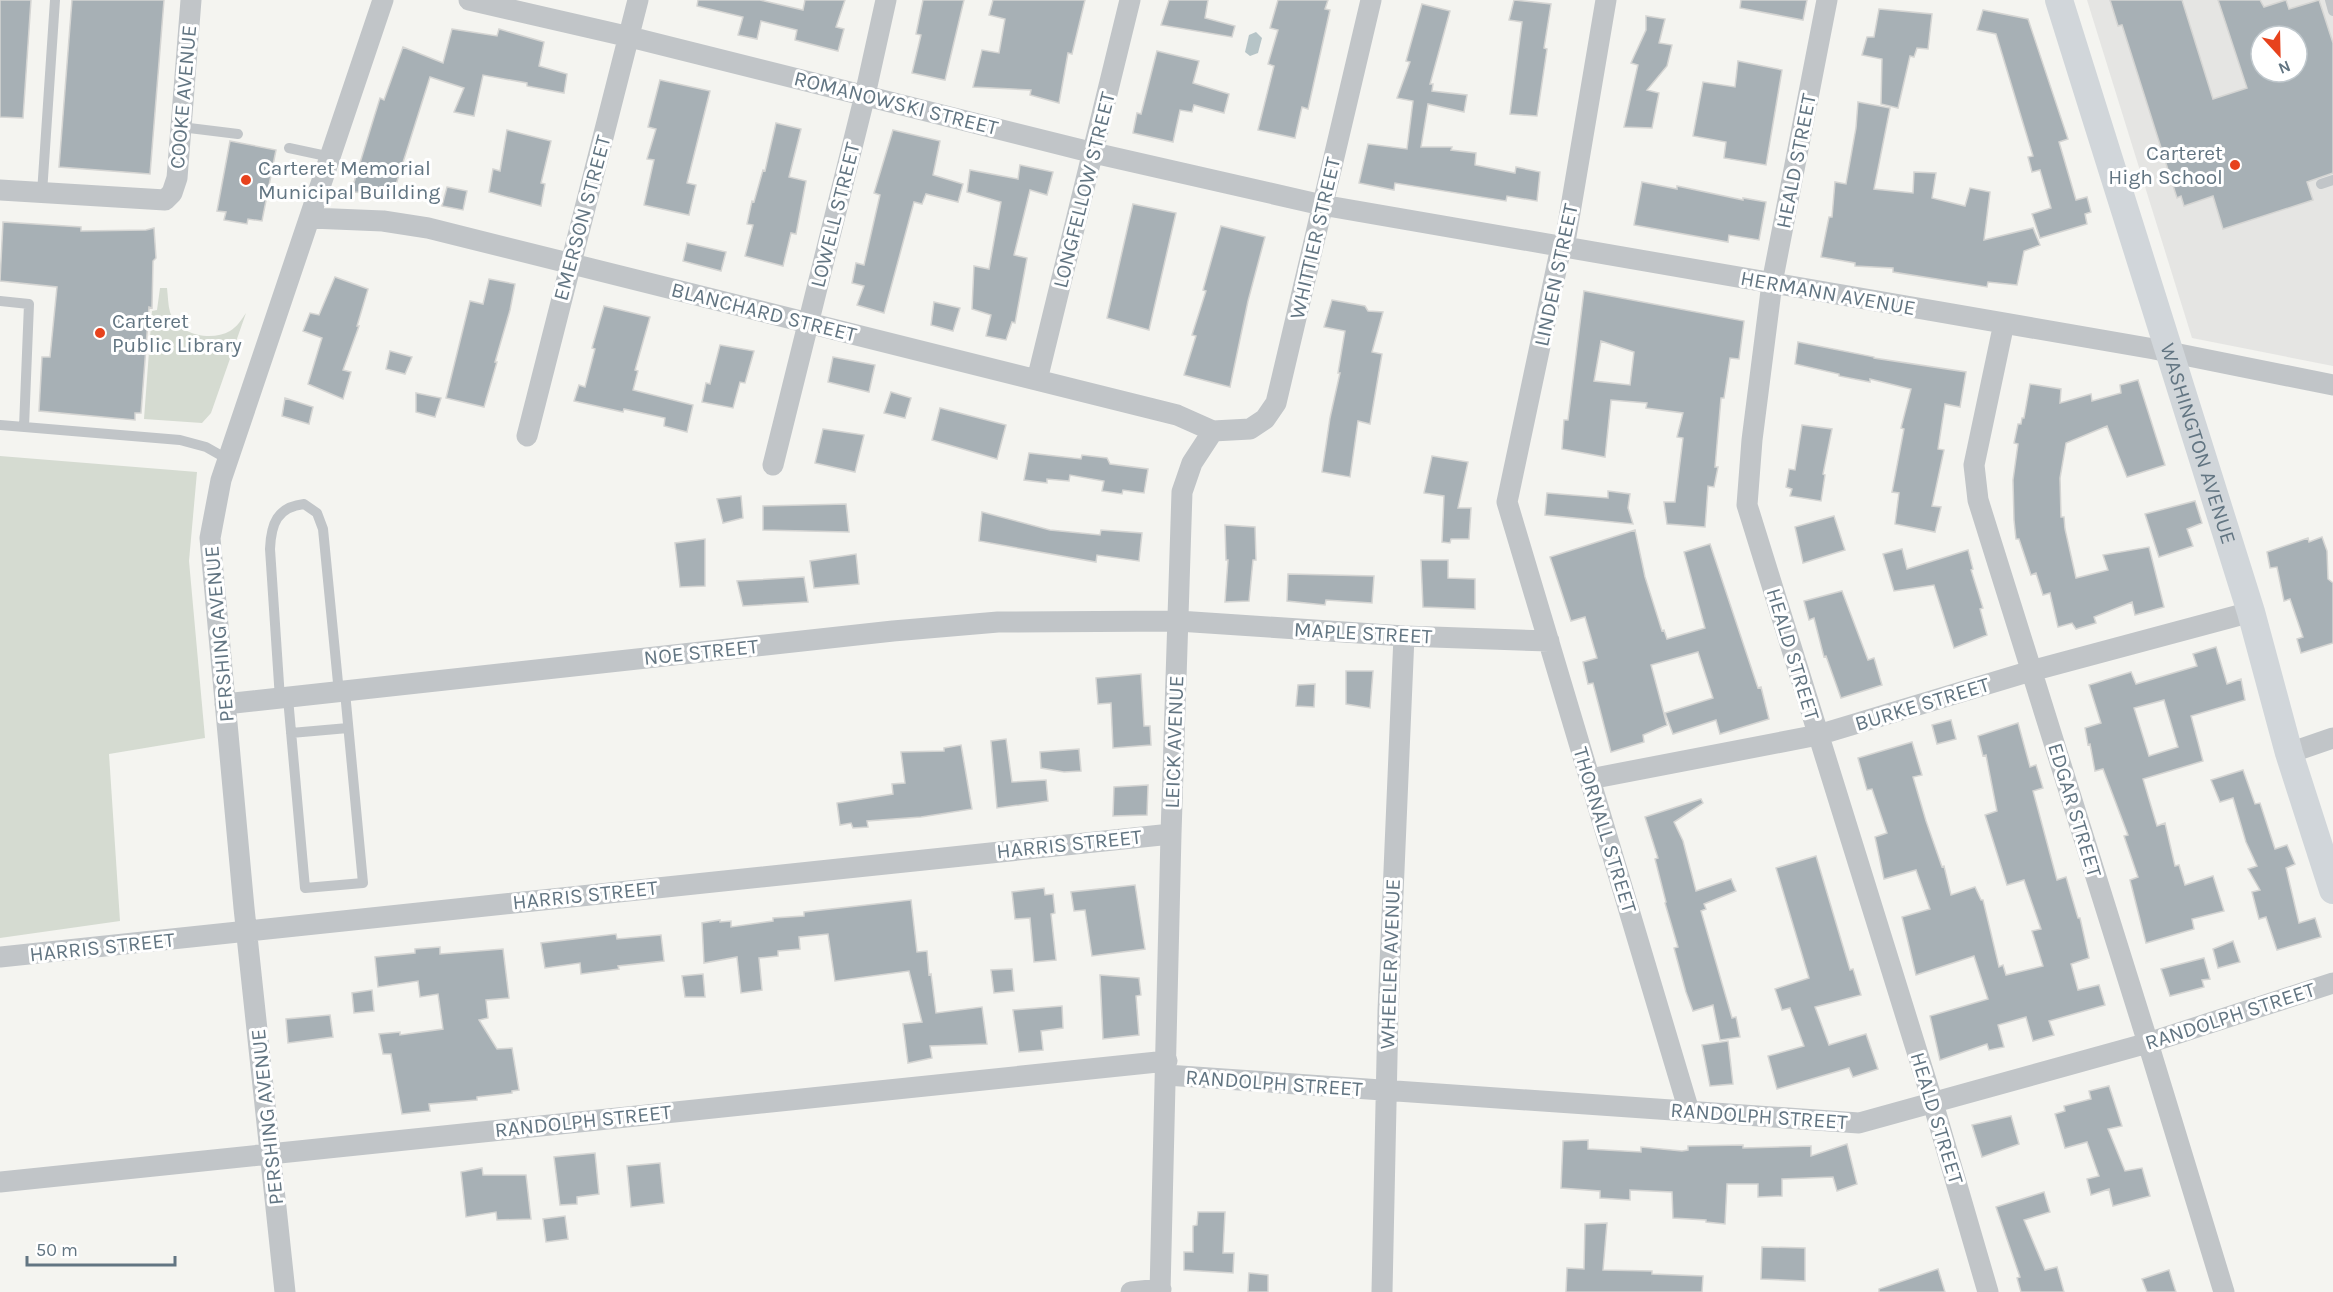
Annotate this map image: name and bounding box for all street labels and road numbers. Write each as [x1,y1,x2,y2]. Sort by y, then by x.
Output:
street label: COOKE AVENUE [165,24,201,170]
street label: ROMANOWSKI STREET [791,66,1001,140]
street label: LONGFELLOW STREET [1048,89,1120,291]
street label: HEALD STREET [1771,91,1821,230]
street label: EMERSON STREET [548,132,616,303]
street label: LOWELL STREET [805,139,865,290]
street label: WHITTIER STREET [1285,154,1345,321]
street label: LINDEN STREET [1529,201,1583,349]
street label: HERMANN AVENUE [1739,266,1917,320]
street label: BLANCHARD STREET [669,277,860,347]
street label: WASHINGTON AVENUE [2155,340,2241,547]
street label: PERSHING AVENUE [199,545,239,723]
street label: HEALD STREET [1762,585,1825,723]
street label: MAPLE STREET [1293,617,1433,649]
street label: NOE STREET [643,634,760,670]
street label: BURKE STREET [1852,672,1993,736]
street label: LEICK AVENUE [1160,675,1188,809]
street label: EDGAR STREET [2043,740,2107,881]
street label: THORNALL STREET [1568,744,1642,916]
street label: HARRIS STREET [995,824,1143,864]
street label: HARRIS STREET [511,875,659,915]
street label: WHEELER AVENUE [1375,878,1405,1050]
street label: HARRIS STREET [28,927,176,967]
street label: RANDOLPH STREET [2142,977,2319,1055]
street label: PERSHING AVENUE [246,1028,288,1206]
street label: HEALD STREET [1906,1049,1969,1187]
street label: RANDOLPH STREET [1185,1065,1364,1101]
street label: RANDOLPH STREET [1670,1098,1849,1134]
street label: RANDOLPH STREET [494,1100,673,1142]

